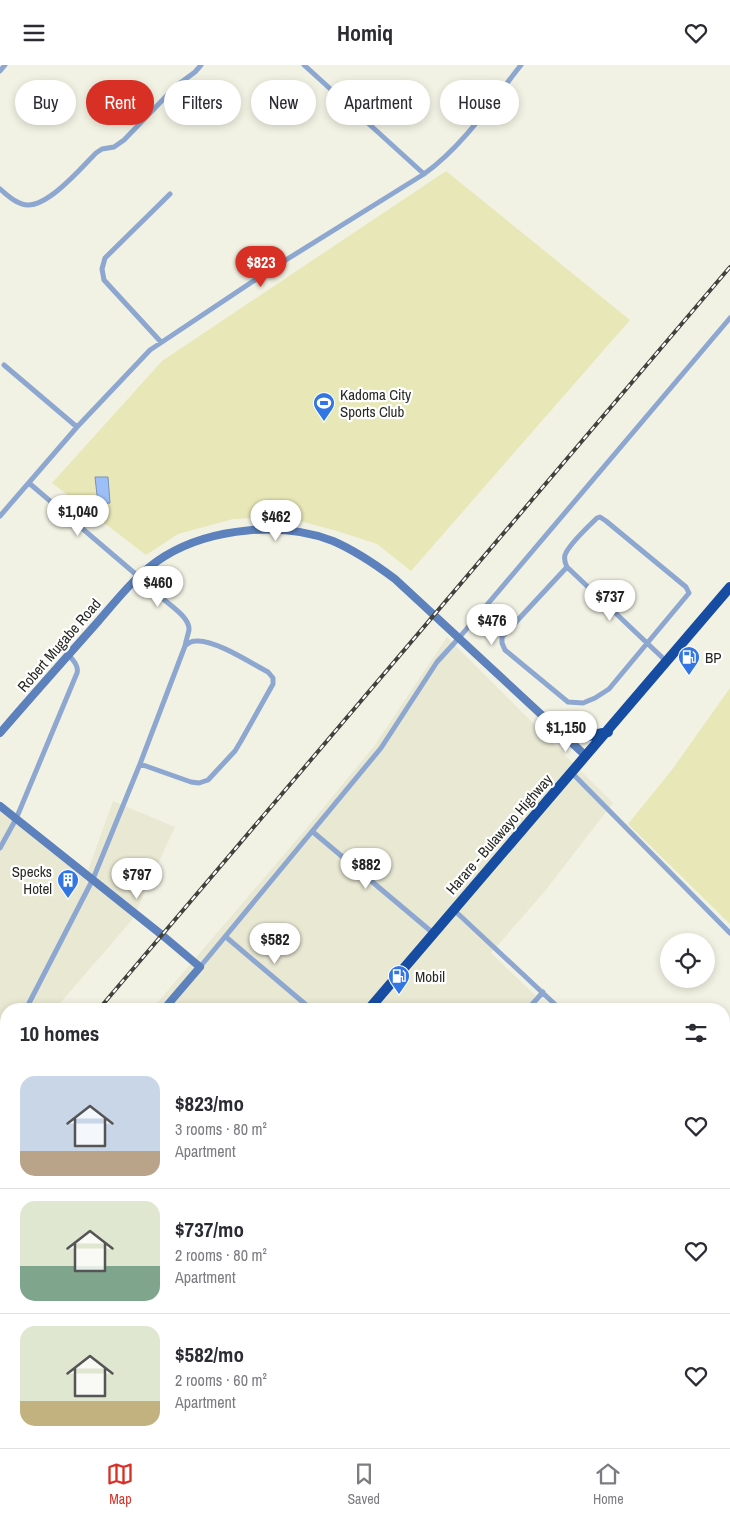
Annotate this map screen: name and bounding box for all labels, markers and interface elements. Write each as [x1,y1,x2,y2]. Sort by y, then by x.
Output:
text: Homiq [337,18,393,48]
icon: menu [20,19,48,47]
icon: heart [682,19,710,47]
chip: Buy [15,80,76,125]
chip: Rent [86,80,154,125]
chip: Filters [164,80,241,125]
chip: New [251,80,316,125]
chip: Apartment [326,80,430,125]
chip: House [440,80,519,125]
pin: $823 [231,245,291,288]
text: $823 [246,251,276,273]
place label: Kadoma City Sports Club [340,384,412,422]
sports icon: Kadoma City Sports Club [312,391,336,422]
pin: $1,040 [37,495,119,537]
pin: $462 [246,499,306,542]
text: $1,040 [58,500,98,522]
text: $462 [261,505,291,527]
pin: $460 [128,565,188,608]
text: $460 [143,571,173,593]
pin: $737 [580,579,640,622]
text: $737 [595,585,625,607]
street label: Robert Mugabe Road [12,594,106,696]
pin: $476 [462,603,522,646]
text: $476 [477,609,507,631]
fuel station icon: BP [677,645,701,676]
place label: BP [705,647,721,668]
pin: $1,150 [525,711,607,753]
text: $1,150 [546,716,586,738]
street label: Harare - Bulawayo Highway [441,769,558,899]
pin: $882 [336,847,396,890]
text: $882 [351,853,381,875]
pin: $797 [107,857,167,900]
place label: Specks Hotel [12,861,52,899]
text: $797 [122,863,152,885]
building icon: Specks Hotel [56,868,80,899]
pin: $582 [245,923,305,965]
text: $582 [260,928,290,950]
map controls [660,933,715,988]
button: locate [660,933,715,988]
fuel station icon: Mobil [387,964,411,995]
place label: Mobil [415,966,445,987]
text: 10 homes [20,1019,99,1048]
icon: filters [682,1019,710,1047]
text: $823/mo [175,1089,244,1118]
icon: home [60,1096,120,1156]
icon: heart [682,1112,710,1140]
text: 3 rooms · 80 m² [175,1118,267,1140]
text: Apartment [175,1140,236,1162]
text: $737/mo [175,1215,244,1244]
icon: home [60,1221,120,1281]
icon: heart [682,1237,710,1265]
text: 2 rooms · 80 m² [175,1244,267,1266]
text: Apartment [175,1266,236,1288]
text: $582/mo [175,1340,244,1369]
icon: home [60,1346,120,1406]
icon: heart [682,1362,710,1390]
text: 2 rooms · 60 m² [175,1369,267,1391]
text: Apartment [175,1391,236,1413]
tab: Map [106,1460,134,1508]
tab: Saved [347,1460,380,1508]
tab: Home [593,1460,624,1508]

